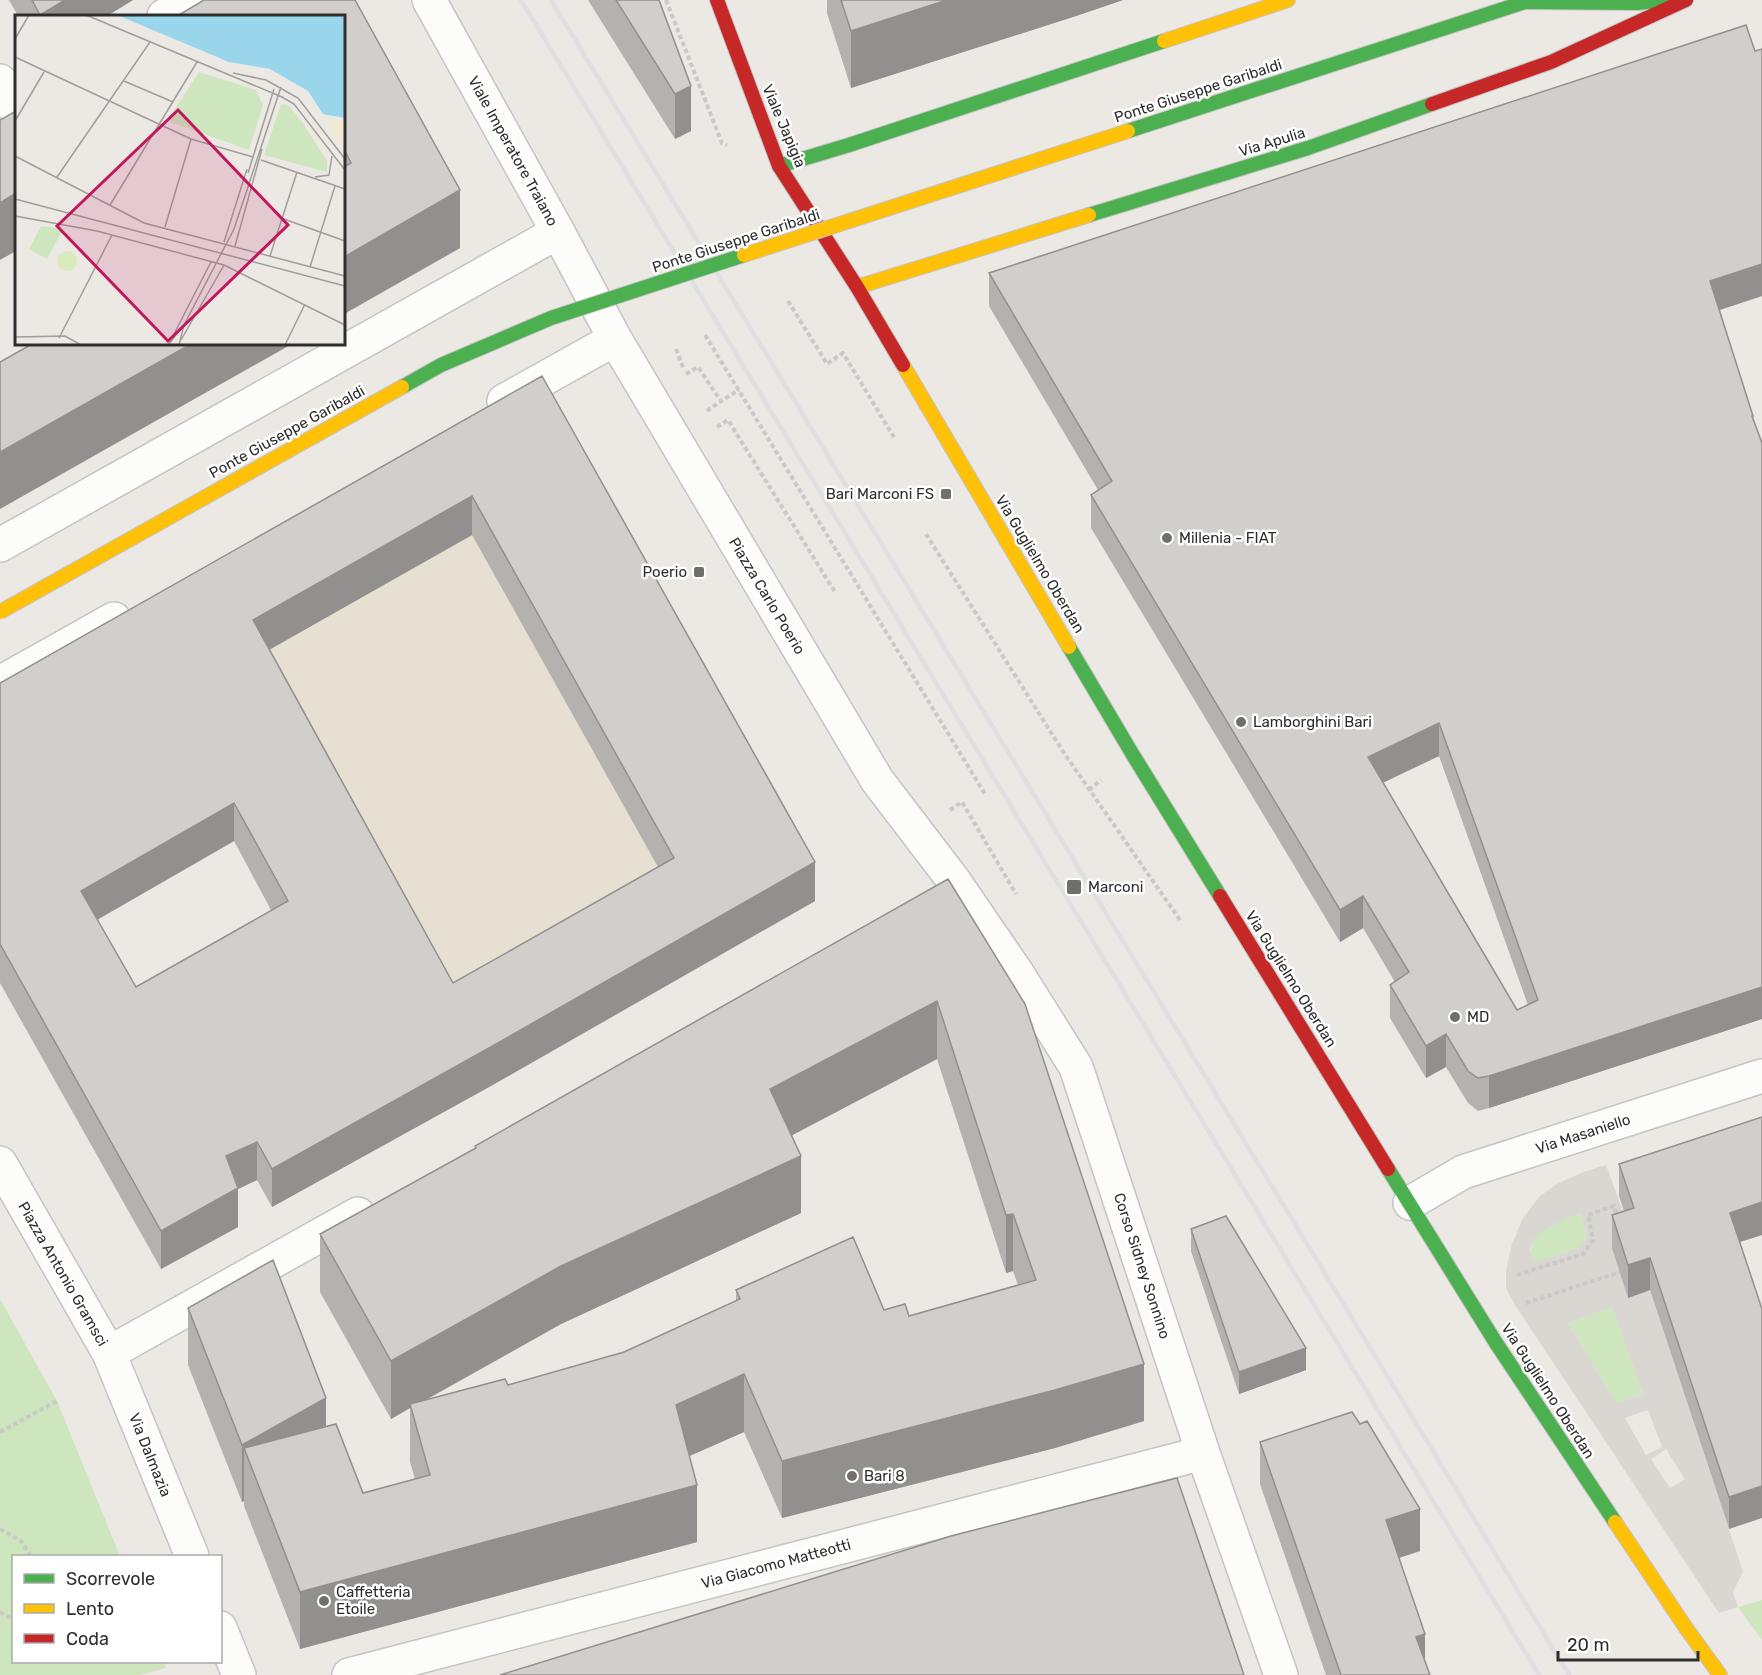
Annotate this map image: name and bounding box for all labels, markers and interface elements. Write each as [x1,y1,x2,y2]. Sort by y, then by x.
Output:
inset map [15,15,345,345]
street label: Ponte Giuseppe Garibaldi [1112,55,1284,127]
street label: Viale Imperatore Traiano [464,73,562,229]
street label: Viale Japigia [758,82,810,170]
street label: Via Apulia [1237,123,1307,161]
street label: Ponte Giuseppe Garibaldi [650,205,822,277]
street label: Ponte Giuseppe Garibaldi [206,382,368,482]
place label: Bari Marconi FS [826,485,934,503]
marker: Bari Marconi FS [939,487,953,501]
street label: Via Guglielmo Oberdan [992,492,1088,636]
place label: Millenia - FIAT [1179,529,1277,547]
marker: Millenia - FIAT [1160,531,1174,545]
street label: Piazza Carlo Poerio [725,534,809,658]
place label: Poerio [643,563,687,581]
marker: Poerio [692,565,706,579]
place label: Lamborghini Bari [1253,713,1372,731]
marker: Lamborghini Bari [1234,715,1248,729]
marker: Marconi [1065,878,1083,896]
place label: Marconi [1088,878,1143,896]
street label: Via Guglielmo Oberdan [1242,907,1340,1051]
place label: MD [1467,1008,1489,1026]
marker: MD [1448,1010,1462,1024]
street label: Via Masaniello [1533,1110,1633,1158]
street label: Corso Sidney Sonnino [1110,1191,1174,1341]
street label: Piazza Antonio Gramsci [14,1199,112,1349]
street label: Via Guglielmo Oberdan [1497,1320,1599,1462]
street label: Via Dalmazia [125,1410,175,1500]
place label: Bari 8 [864,1467,905,1485]
marker: Bari 8 [845,1469,859,1483]
street label: Via Giacomo Matteotti [699,1535,853,1593]
legend [12,1555,222,1663]
text: Scorrevole [66,1568,155,1590]
place label: Caffetteria Etoile [336,1583,411,1618]
marker: Caffetteria Etoile [317,1594,331,1608]
text: Lento [66,1598,114,1620]
scale bar [1558,1624,1698,1662]
text: Coda [66,1628,109,1650]
text: 20 m [1567,1634,1609,1656]

